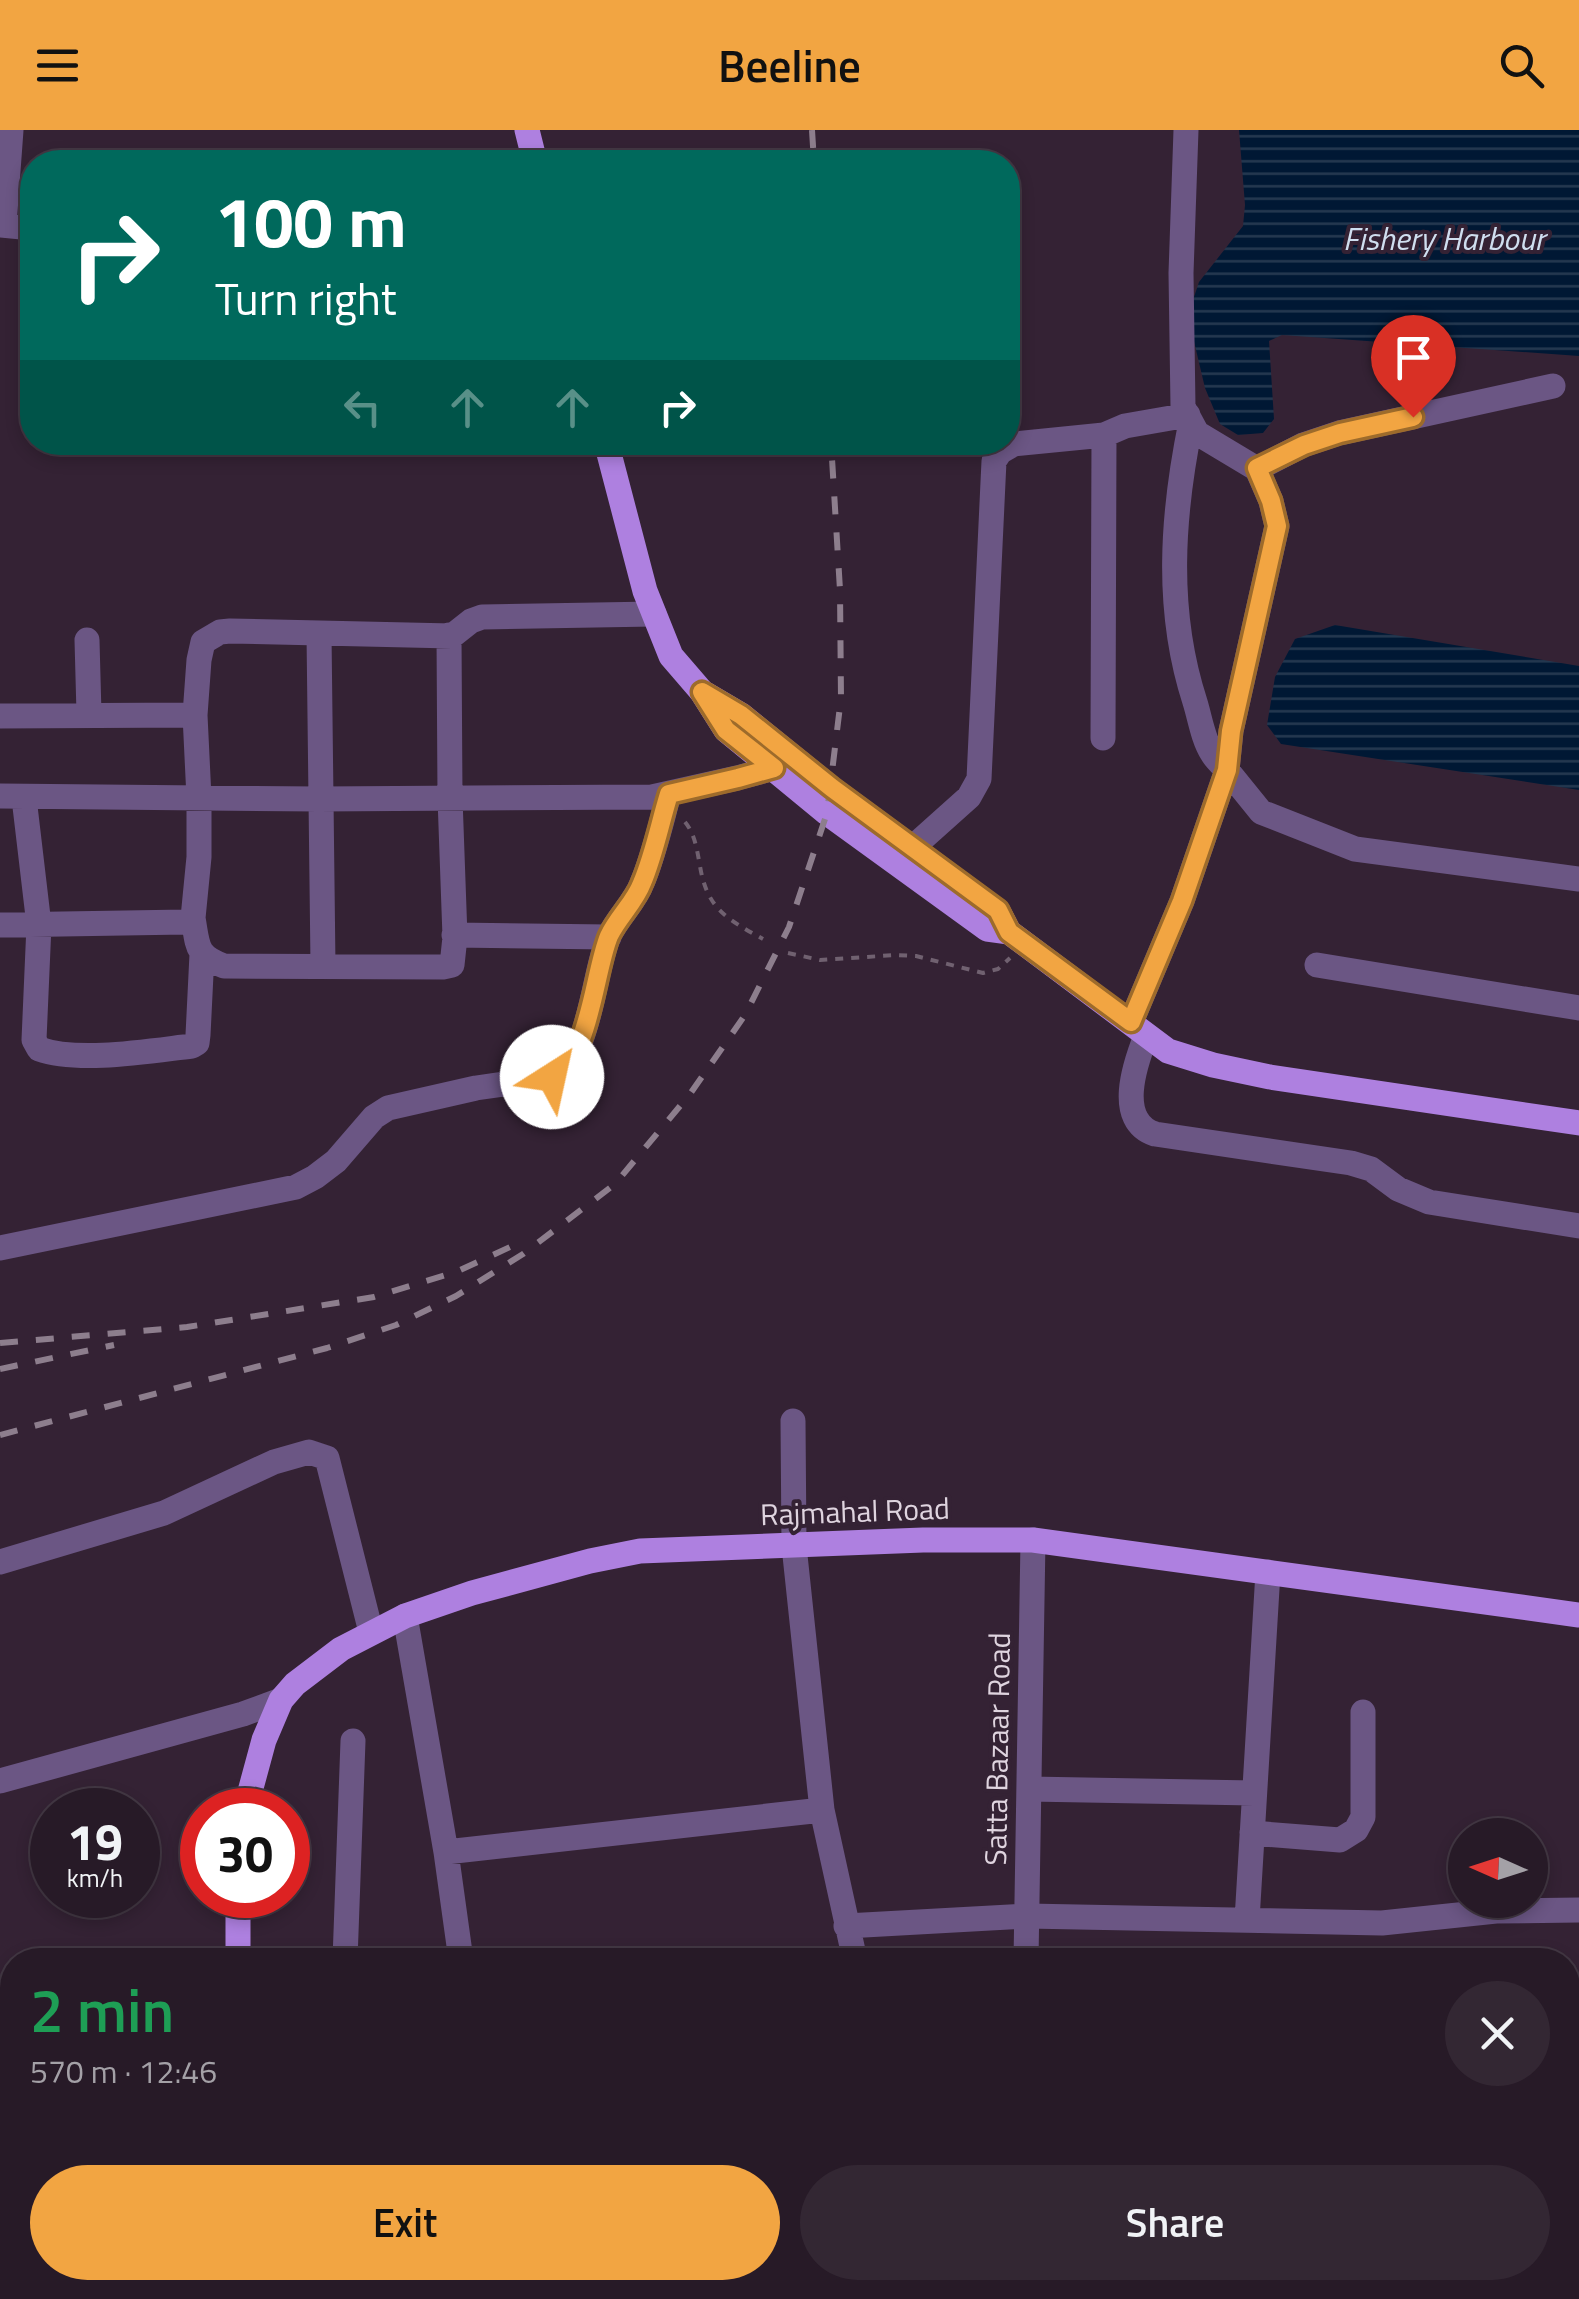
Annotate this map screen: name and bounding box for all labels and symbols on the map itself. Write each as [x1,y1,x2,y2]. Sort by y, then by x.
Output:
water label: Fishery Harbour [1343,214,1549,262]
pin [1371,315,1456,418]
position arrow [500,1025,604,1129]
street label: Rajmahal Road [759,1485,951,1537]
street label: Satta Bazaar Road [972,1632,1022,1866]
speed limit sign: 30 [180,1788,310,1918]
north arrow [1448,1818,1548,1918]

